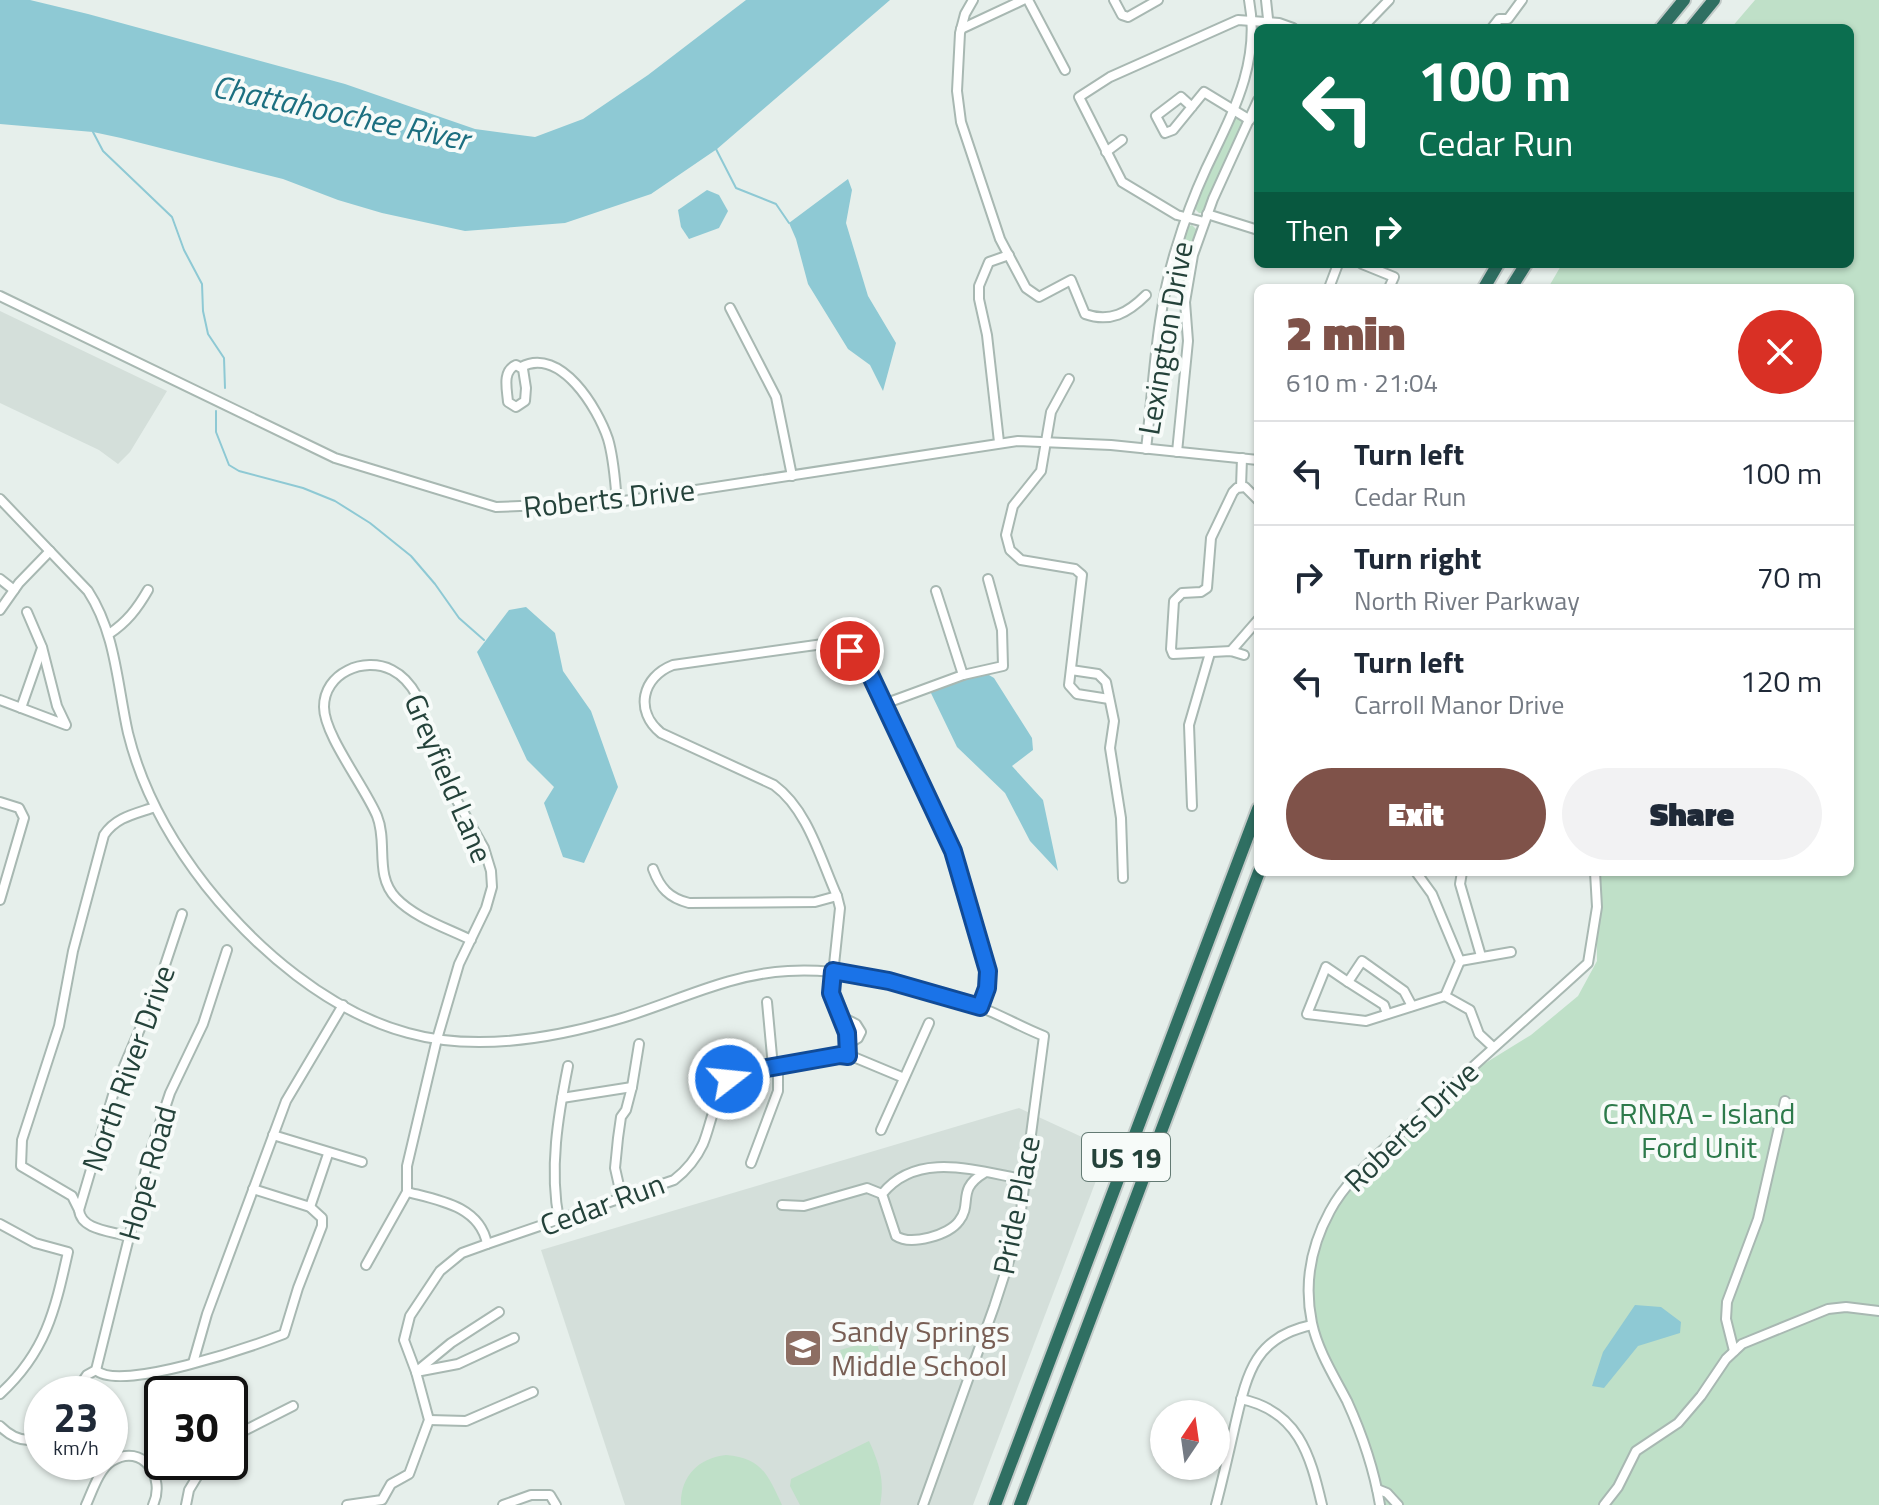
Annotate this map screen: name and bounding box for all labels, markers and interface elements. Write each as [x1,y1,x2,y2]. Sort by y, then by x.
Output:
text: 100 m [1418,38,1571,123]
icon: left [1286,56,1390,160]
water label: Chattahoochee River [208,61,478,163]
text: Cedar Run [1418,115,1573,170]
text: Then [1286,207,1349,253]
icon: right [1365,208,1409,252]
street label: Lexington Drive [1125,238,1205,438]
text: 2 min [1286,296,1405,369]
button: close [1738,310,1822,394]
text: 610 m · 21:04 [1286,363,1438,402]
text: Turn left [1354,431,1464,477]
text: 100 m [1740,450,1822,496]
icon: left [1286,451,1330,495]
street label: Roberts Drive [521,466,697,530]
text: Cedar Run [1354,477,1466,516]
text: Turn right [1354,535,1482,581]
text: 70 m [1757,554,1822,600]
icon: right [1286,555,1330,599]
text: North River Parkway [1354,581,1580,620]
pin [816,617,884,685]
icon: arrive [828,629,872,673]
text: Turn left [1354,639,1464,685]
text: 120 m [1740,658,1822,704]
icon: left [1286,659,1330,703]
text: Carroll Manor Drive [1354,685,1565,724]
street label: Greyfield Lane [393,686,505,870]
button: Exit [1286,768,1546,860]
button: Share [1562,768,1822,860]
street label: North River Drive [69,958,187,1178]
position arrow [687,1037,771,1121]
street label: Roberts Drive [1333,1050,1489,1202]
park label: CRNRA - Island Ford Unit [1603,1090,1795,1170]
street label: Hope Road [106,1100,188,1246]
street label: Pride Place [980,1132,1052,1278]
road number: US 19 [1082,1133,1170,1181]
street label: Cedar Run [533,1160,671,1248]
place label: Sandy Springs Middle School [831,1308,1010,1388]
school or university icon: Sandy Springs Middle School [782,1327,824,1369]
speed limit sign: 30 [144,1376,248,1480]
text: 23 [54,1387,98,1448]
north arrow [1150,1400,1230,1480]
map controls [1150,1400,1230,1480]
text: km/h [53,1432,99,1463]

